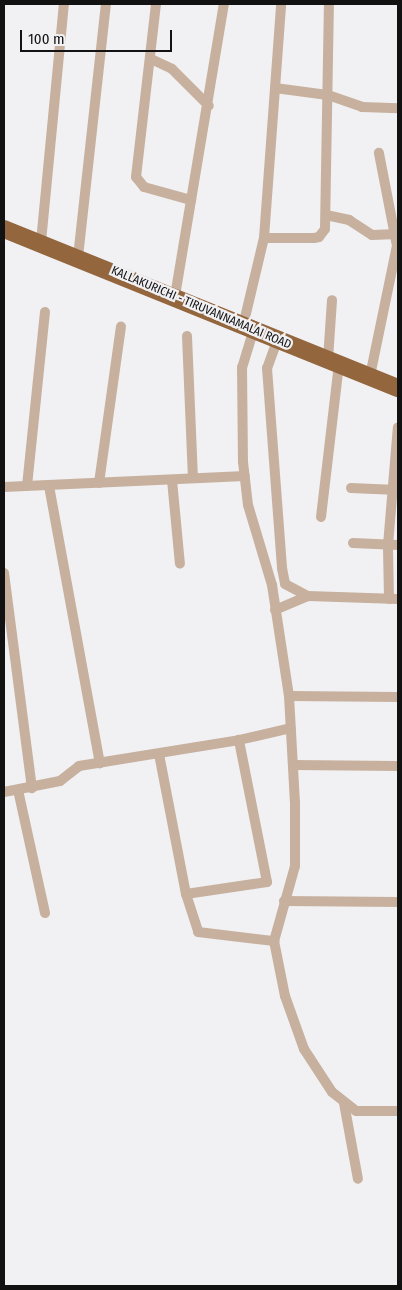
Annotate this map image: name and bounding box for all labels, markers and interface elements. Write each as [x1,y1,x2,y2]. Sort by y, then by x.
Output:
scale bar [22,20,175,52]
text: 100 m [28,30,65,48]
street label: KALLAKURICHI - TIRUVANNAMALAI ROAD [109,263,293,353]

